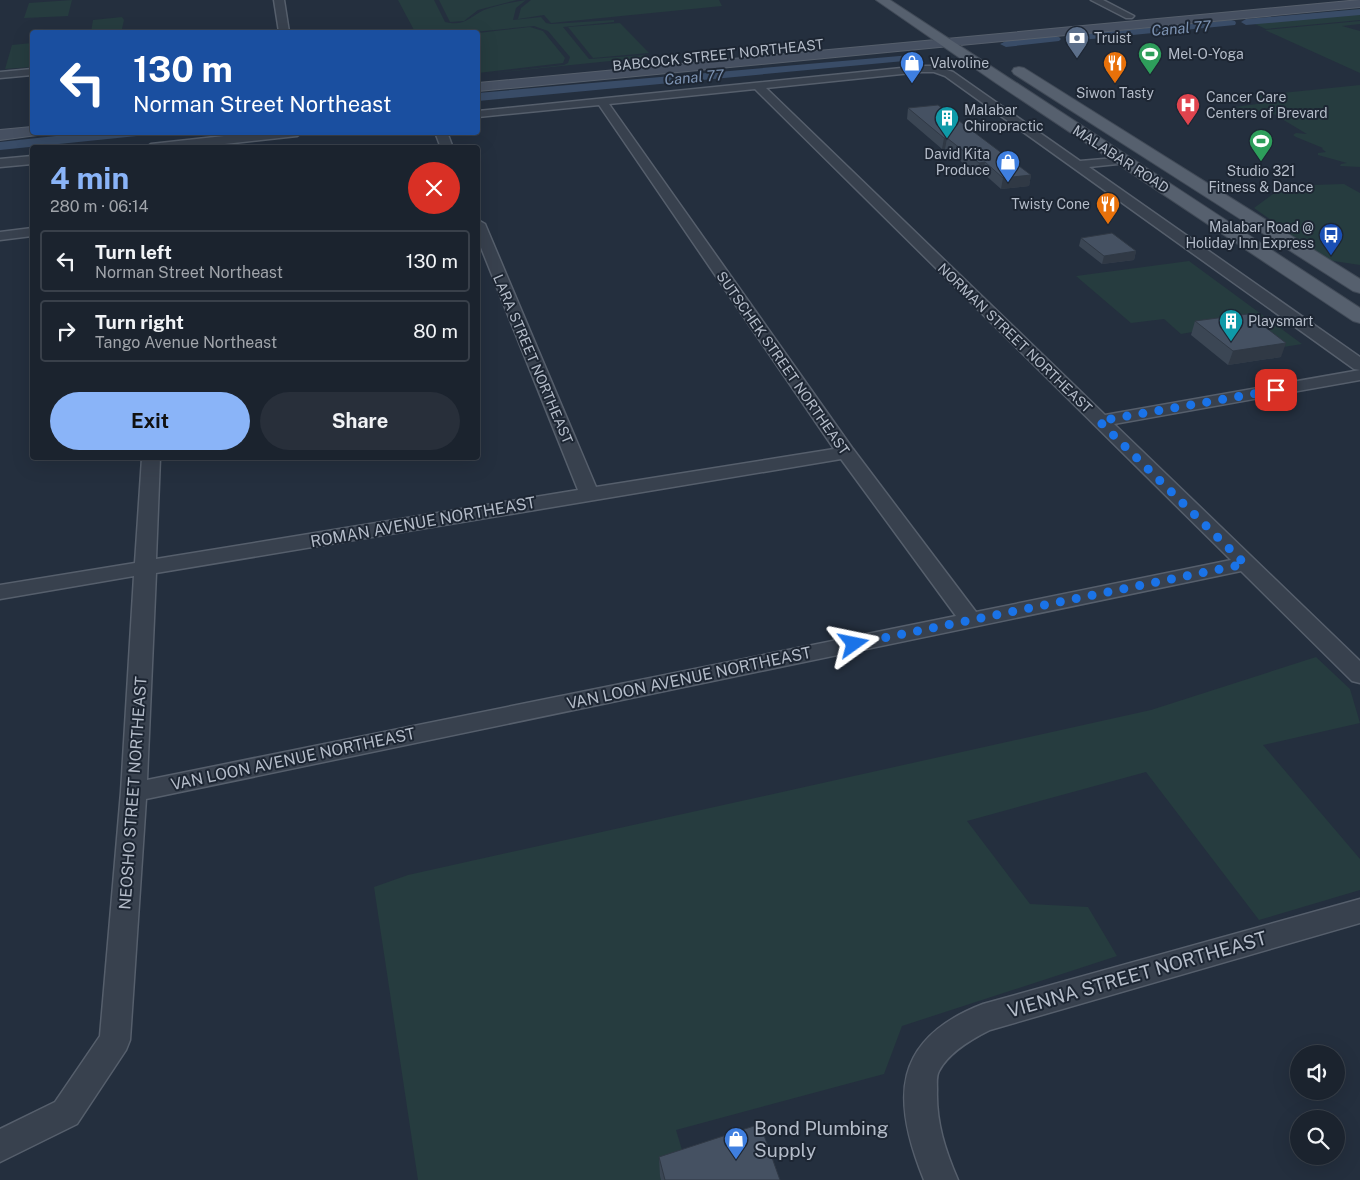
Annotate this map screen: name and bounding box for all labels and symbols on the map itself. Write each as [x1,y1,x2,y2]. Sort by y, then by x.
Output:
water label: Canal 77 [1150,17,1212,39]
bank icon: Truist [1064,25,1090,59]
place label: Truist [1094,30,1131,46]
street label: BABCOCK STREET NORTHEAST [612,36,824,74]
sports icon: Mel-O-Yoga [1137,41,1163,75]
place label: Mel-O-Yoga [1168,46,1244,62]
shop icon: Valvoline [899,50,925,84]
restaurant icon: Siwon Tasty [1102,50,1128,84]
place label: Valvoline [930,55,989,71]
water label: Canal 77 [663,66,725,88]
place label: Siwon Tasty [1076,85,1155,101]
place label: Cancer Care Centers of Brevard [1206,89,1328,121]
hospital icon: Cancer Care Centers of Brevard [1175,92,1201,126]
place label: Malabar Chiropractic [964,102,1044,134]
building icon: Malabar Chiropractic [934,105,960,139]
street label: MALABAR ROAD [1070,122,1172,196]
sports icon: Studio 321 Fitness & Dance [1248,128,1274,162]
place label: David Kita Produce [924,146,990,178]
shop icon: David Kita Produce [995,149,1021,183]
place label: Studio 321 Fitness & Dance [1208,163,1314,195]
restaurant icon: Twisty Cone [1095,191,1121,225]
place label: Twisty Cone [1011,196,1090,212]
place label: Malabar Road @ Holiday Inn Express [1185,219,1314,251]
bus stop icon: Malabar Road @ Holiday Inn Express [1318,222,1344,256]
street label: NORMAN STREET NORTHEAST [935,260,1095,416]
street label: SUTSCHEK STREET NORTHEAST [713,268,853,458]
street label: LARA STREET NORTHEAST [490,272,576,446]
building icon: Playsmart [1218,308,1244,342]
place label: Playsmart [1248,313,1314,329]
pin [1255,369,1297,411]
street label: ROMAN AVENUE NORTHEAST [309,493,538,551]
position arrow [827,617,879,669]
street label: VAN LOON AVENUE NORTHEAST [565,643,813,713]
street label: NEOSHO STREET NORTHEAST [115,675,151,910]
street label: VAN LOON AVENUE NORTHEAST [169,724,417,794]
street label: VIENNA STREET NORTHEAST [1005,926,1269,1022]
place label: Bond Plumbing Supply [754,1117,889,1161]
shop icon: Bond Plumbing Supply [723,1126,749,1160]

